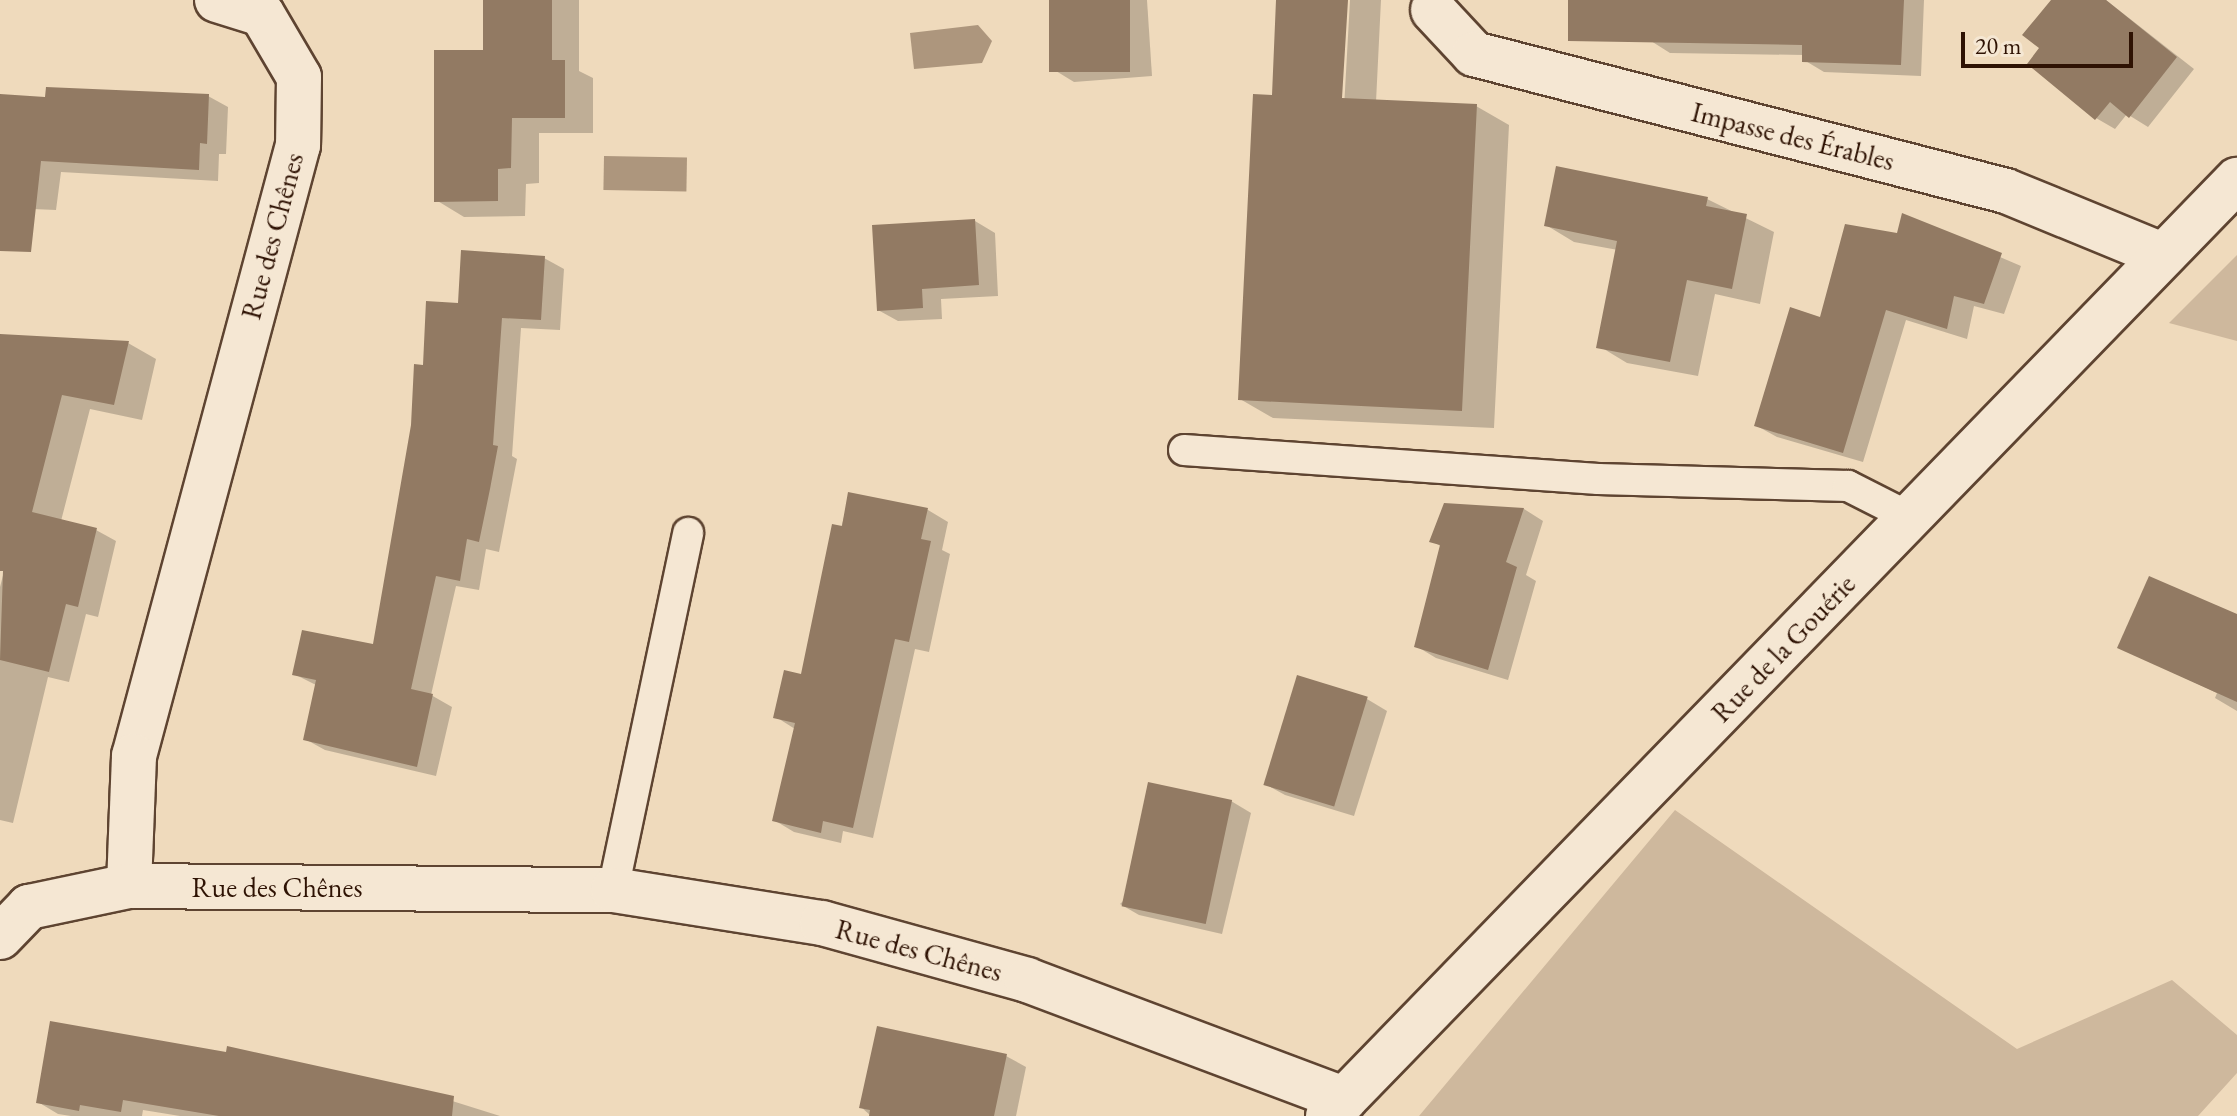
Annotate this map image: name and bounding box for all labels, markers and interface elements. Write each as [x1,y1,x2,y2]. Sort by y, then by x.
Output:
scale bar [1965,16,2137,66]
text: 20 m [1975,30,2022,61]
street label: Impasse des Érables [1688,95,1898,177]
street label: Rue des Chênes [234,149,310,323]
street label: Rue de la Gouérie [1704,567,1862,729]
street label: Rue des Chênes [192,870,362,904]
street label: Rue des Chênes [832,912,1006,988]

